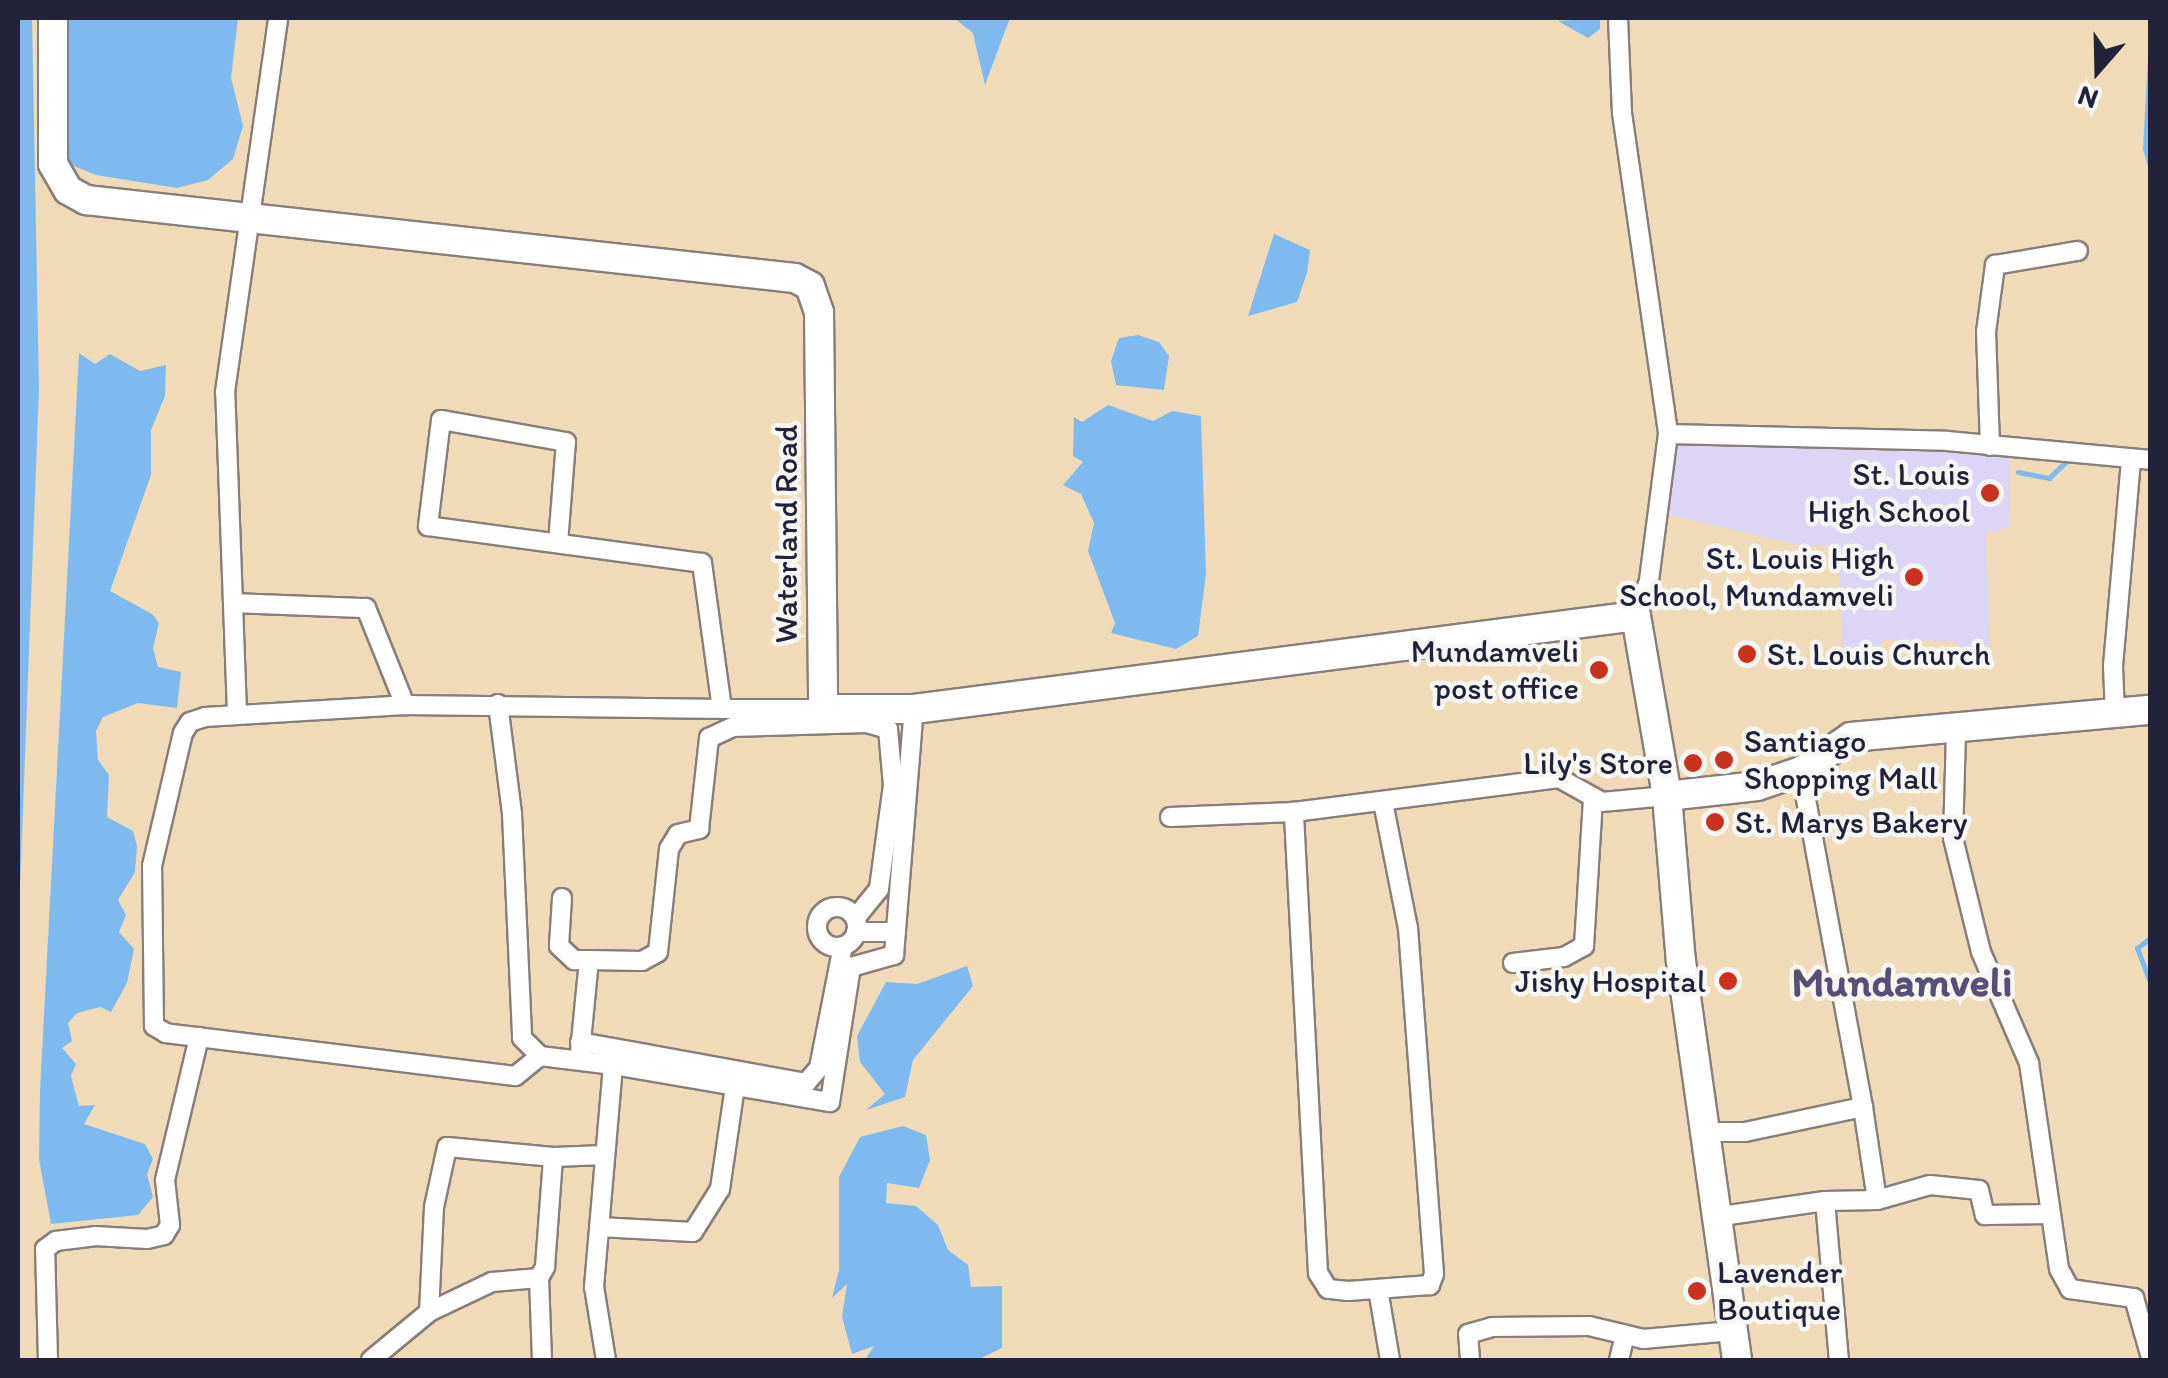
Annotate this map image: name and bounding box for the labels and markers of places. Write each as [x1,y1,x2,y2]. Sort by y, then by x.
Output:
place label: St. Louis High School [1809,456,1970,531]
marker: St. Louis High School [1979,482,2001,504]
place label: St. Louis High School, Mundamveli [1620,540,1894,615]
marker: St. Louis High School, Mundamveli [1903,566,1925,588]
place label: Mundamveli post office [1411,633,1579,708]
place label: St. Louis Church [1767,635,1991,673]
marker: St. Louis Church [1736,643,1758,665]
marker: Mundamveli post office [1588,659,1610,681]
place label: Santiago Shopping Mall [1744,723,1938,798]
place label: Lily's Store [1523,744,1673,782]
marker: Santiago Shopping Mall [1713,749,1735,771]
marker: Lily's Store [1682,752,1704,774]
place label: St. Marys Bakery [1735,803,1968,841]
marker: St. Marys Bakery [1704,811,1726,833]
place label: Jishy Hospital [1515,962,1706,1000]
marker: Jishy Hospital [1715,968,1741,994]
place label: Lavender Boutique [1717,1254,1842,1329]
marker: Lavender Boutique [1686,1280,1708,1302]

